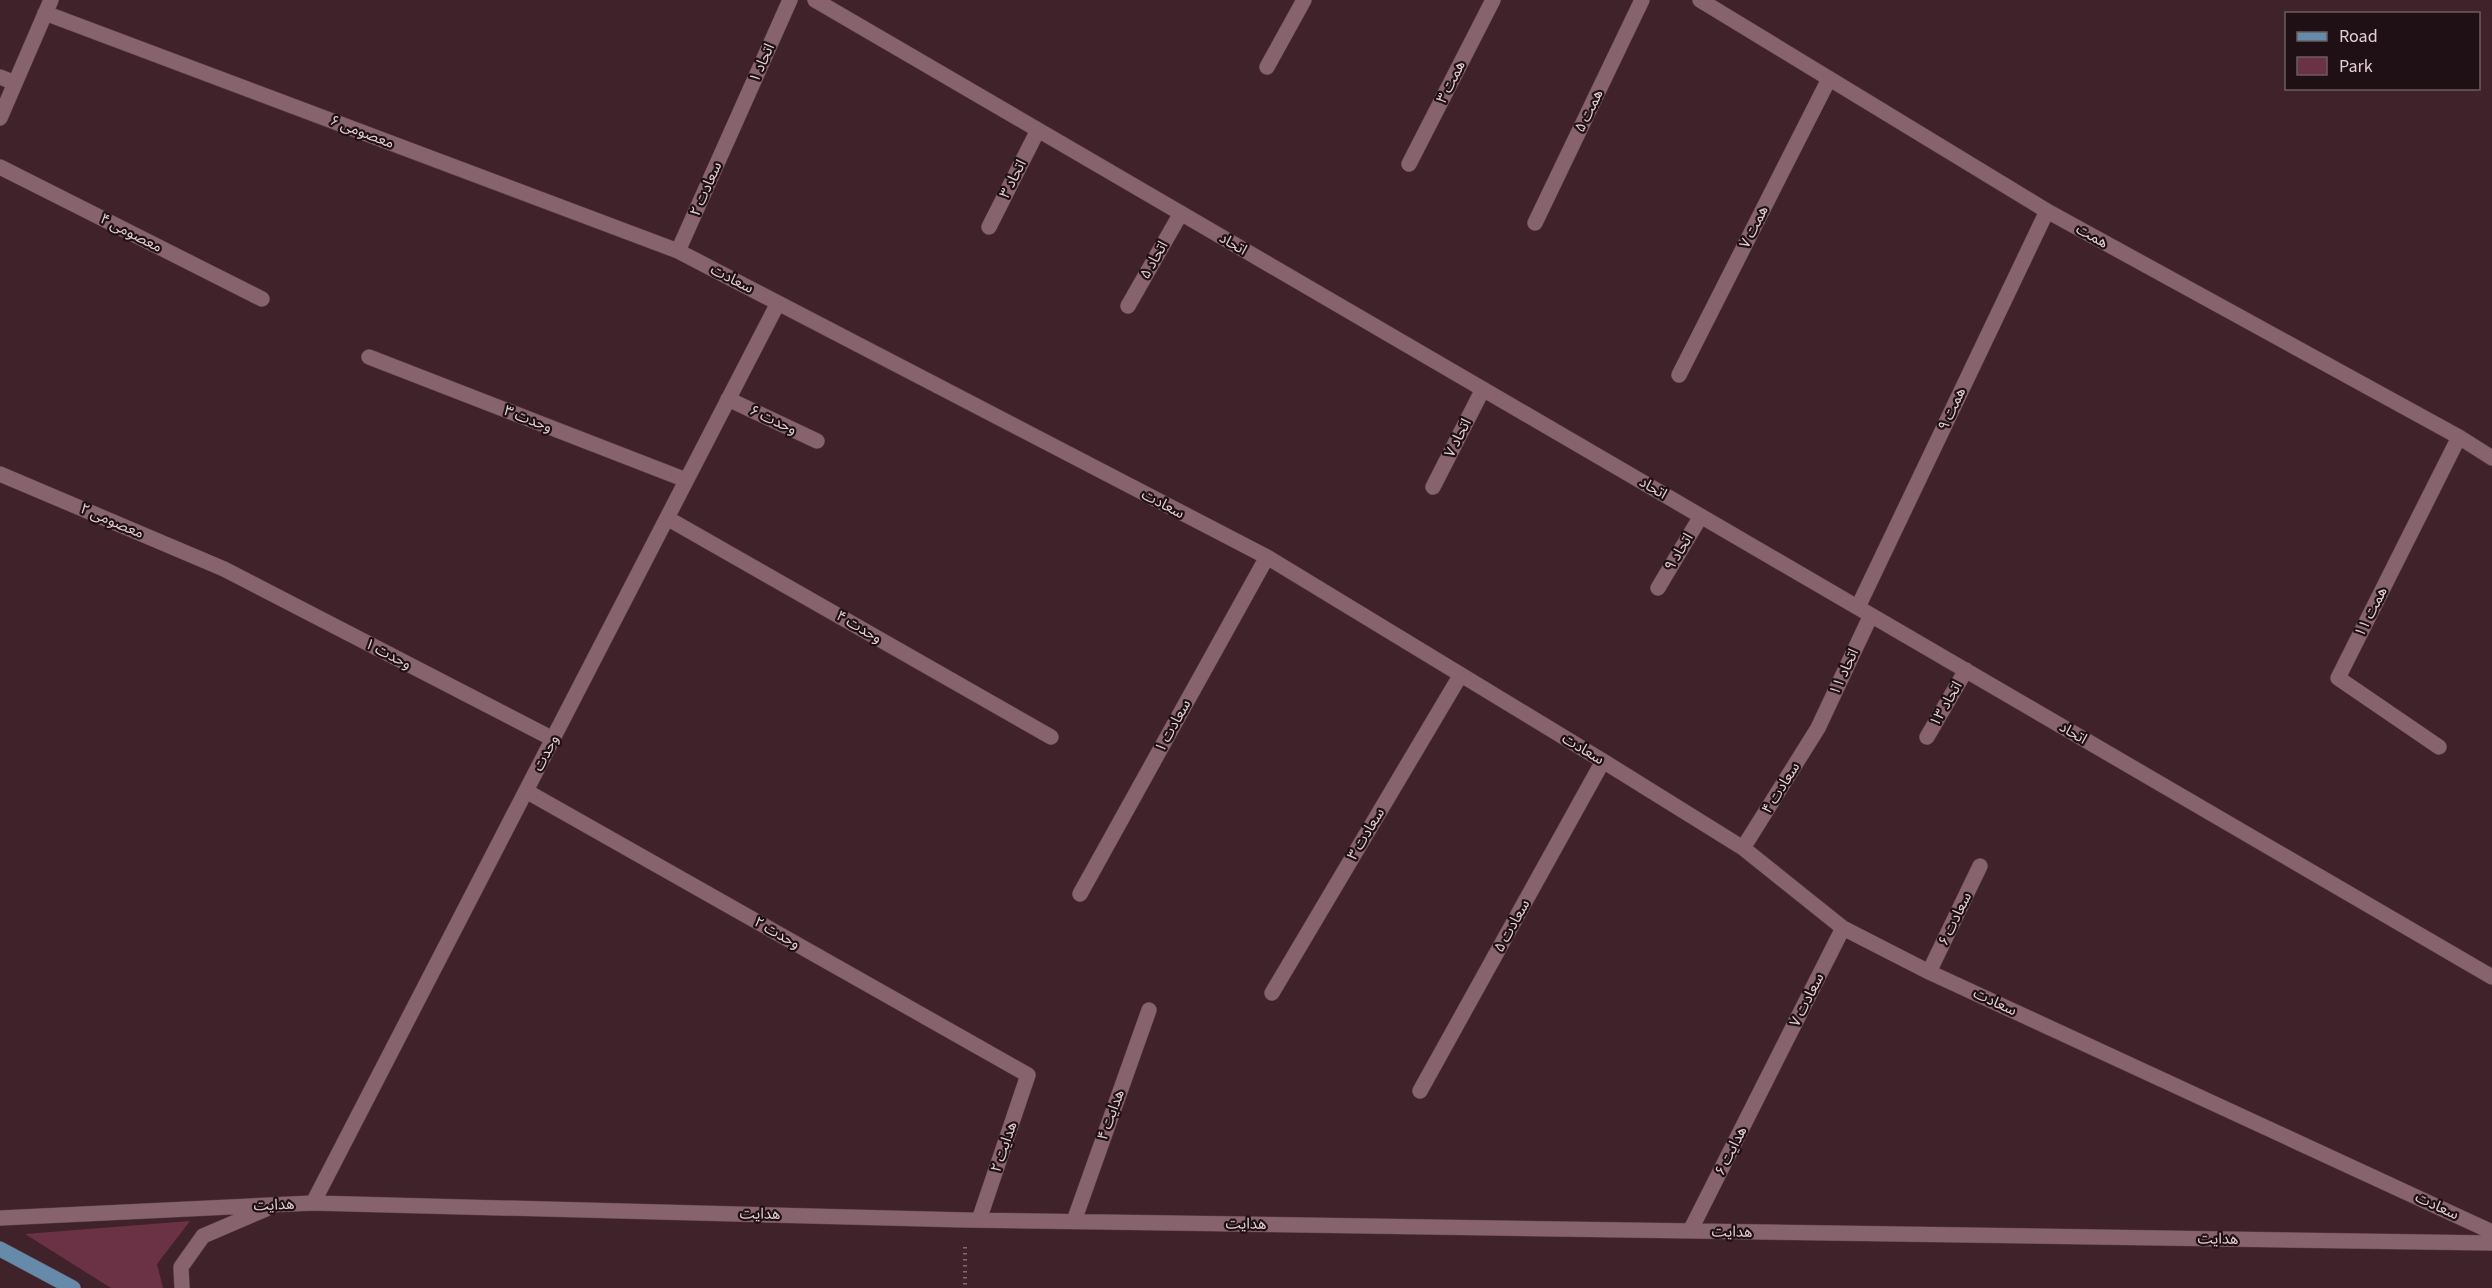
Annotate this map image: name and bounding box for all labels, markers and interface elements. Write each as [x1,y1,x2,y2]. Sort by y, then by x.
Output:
legend [2285,12,2480,90]
text: Road [2339,24,2378,49]
street label: اتحاد ۱ [744,40,780,86]
text: Park [2339,54,2373,79]
street label: همت ۳ [1431,57,1471,107]
street label: همت ۵ [1570,86,1608,136]
street label: معصومی ۶ [327,110,397,154]
street label: اتحاد ۳ [994,156,1032,202]
street label: سعادت ۲ [685,158,727,220]
street label: همت ۷ [1734,202,1774,252]
street label: معصومی ۴ [96,208,166,258]
street label: همت [2072,219,2112,253]
street label: اتحاد [1215,228,1251,260]
street label: اتحاد ۵ [1135,237,1173,283]
street label: سعادت [707,259,757,299]
street label: همت ۹ [1933,384,1971,434]
street label: وحدت ۳ [501,400,555,438]
street label: وحدت ۶ [746,400,800,440]
street label: اتحاد ۷ [1439,415,1477,461]
street label: اتحاد [1635,472,1671,504]
street label: سعادت [1138,484,1188,524]
street label: معصومی ۲ [77,498,147,544]
street label: اتحاد ۹ [1660,529,1698,575]
street label: همت ۱۱ [2349,583,2393,641]
street label: وحدت ۴ [832,605,886,649]
street label: وحدت ۱ [361,633,415,675]
street label: اتحاد ۱۱ [1824,645,1864,699]
street label: اتحاد ۱۳ [1925,677,1967,731]
street label: سعادت ۱ [1150,696,1196,756]
street label: اتحاد [2055,717,2091,749]
street label: سعادت [1558,728,1608,770]
street label: وحدت [528,731,564,775]
street label: سعادت ۴ [1757,758,1805,818]
street label: سعادت ۳ [1342,804,1390,864]
street label: سعادت ۶ [1933,888,1977,949]
street label: سعادت ۵ [1489,896,1535,956]
street label: وحدت ۲ [750,912,804,954]
street label: سعادت ۷ [1785,969,1830,1030]
street label: سعادت [1970,983,2020,1021]
street label: هدایت ۴ [1092,1087,1130,1143]
street label: هدایت ۲ [986,1119,1022,1175]
street label: هدایت ۶ [1710,1123,1752,1179]
street label: سعادت [2412,1187,2462,1225]
street label: هدایت [253,1194,295,1216]
street label: هدایت [739,1203,781,1225]
street label: هدایت [1225,1213,1267,1235]
street label: هدایت [1711,1221,1753,1243]
street label: هدایت [2197,1228,2239,1250]

